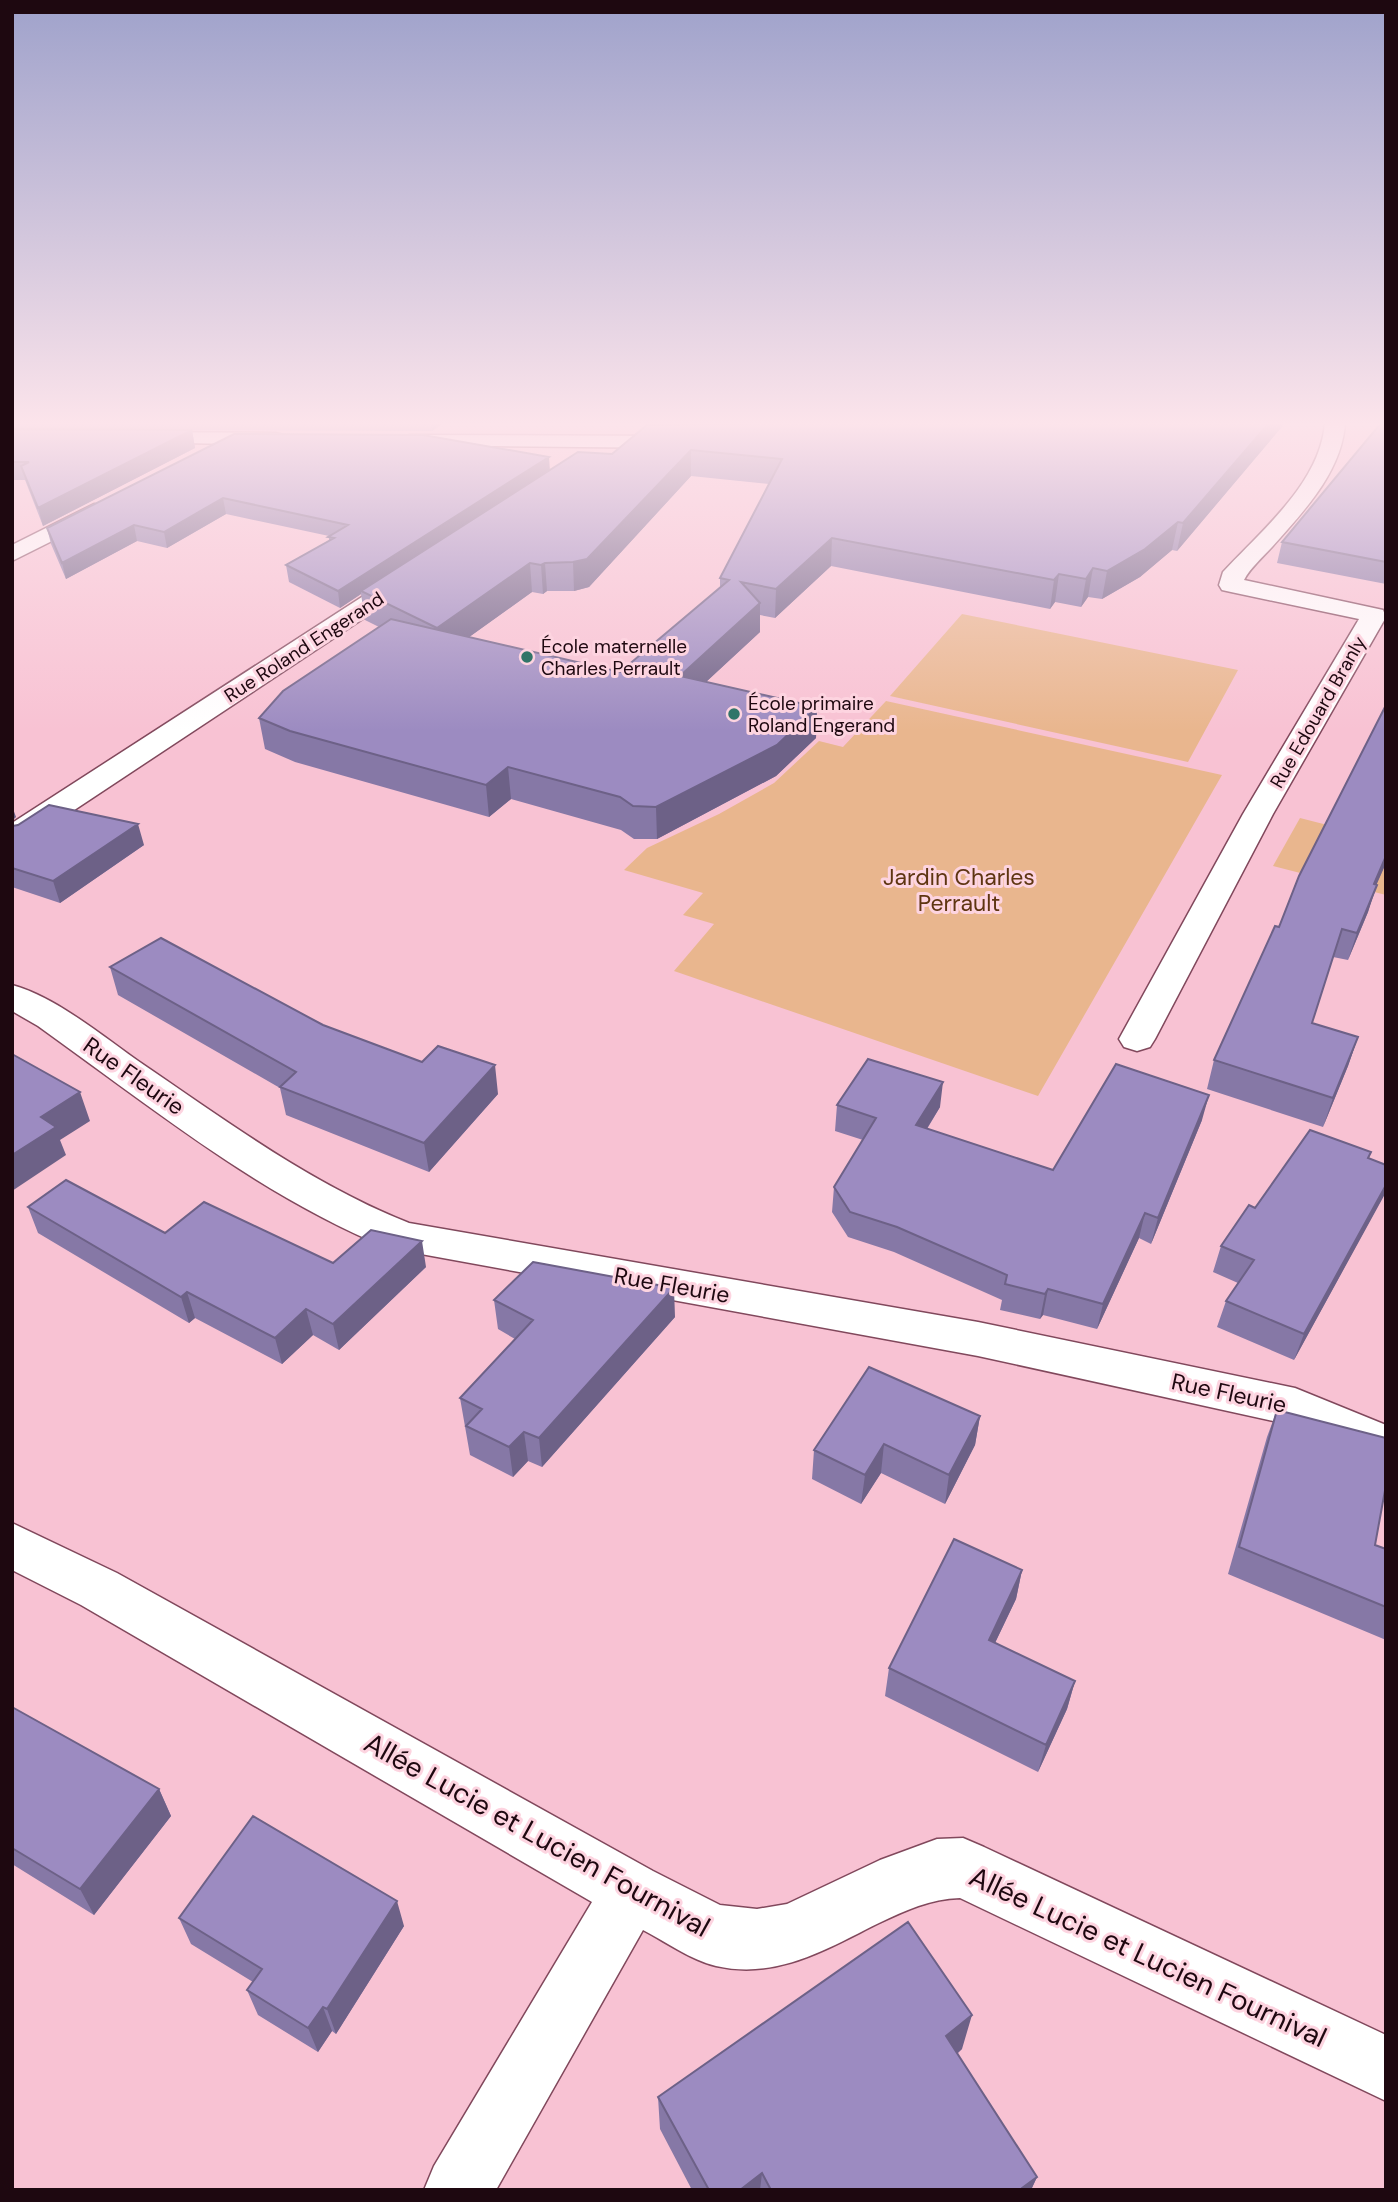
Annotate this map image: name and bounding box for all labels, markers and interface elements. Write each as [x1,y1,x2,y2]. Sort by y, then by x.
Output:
street label: Rue Roland Engerand [219,586,389,708]
street label: Rue Edouard Branly [1264,631,1372,792]
place label: École maternelle Charles Perrault [541,634,687,681]
marker: École maternelle Charles Perrault [519,649,535,665]
place label: École primaire Roland Engerand [748,691,895,738]
marker: École primaire Roland Engerand [726,706,742,722]
park label: Jardin Charles Perrault [883,862,1035,918]
street label: Rue Fleurie [78,1030,190,1122]
street label: Rue Fleurie [612,1260,732,1310]
street label: Rue Fleurie [1169,1366,1289,1420]
street label: Allée Lucie et Lucien Fournival [358,1724,716,1946]
street label: Allée Lucie et Lucien Fournival [964,1858,1332,2056]

